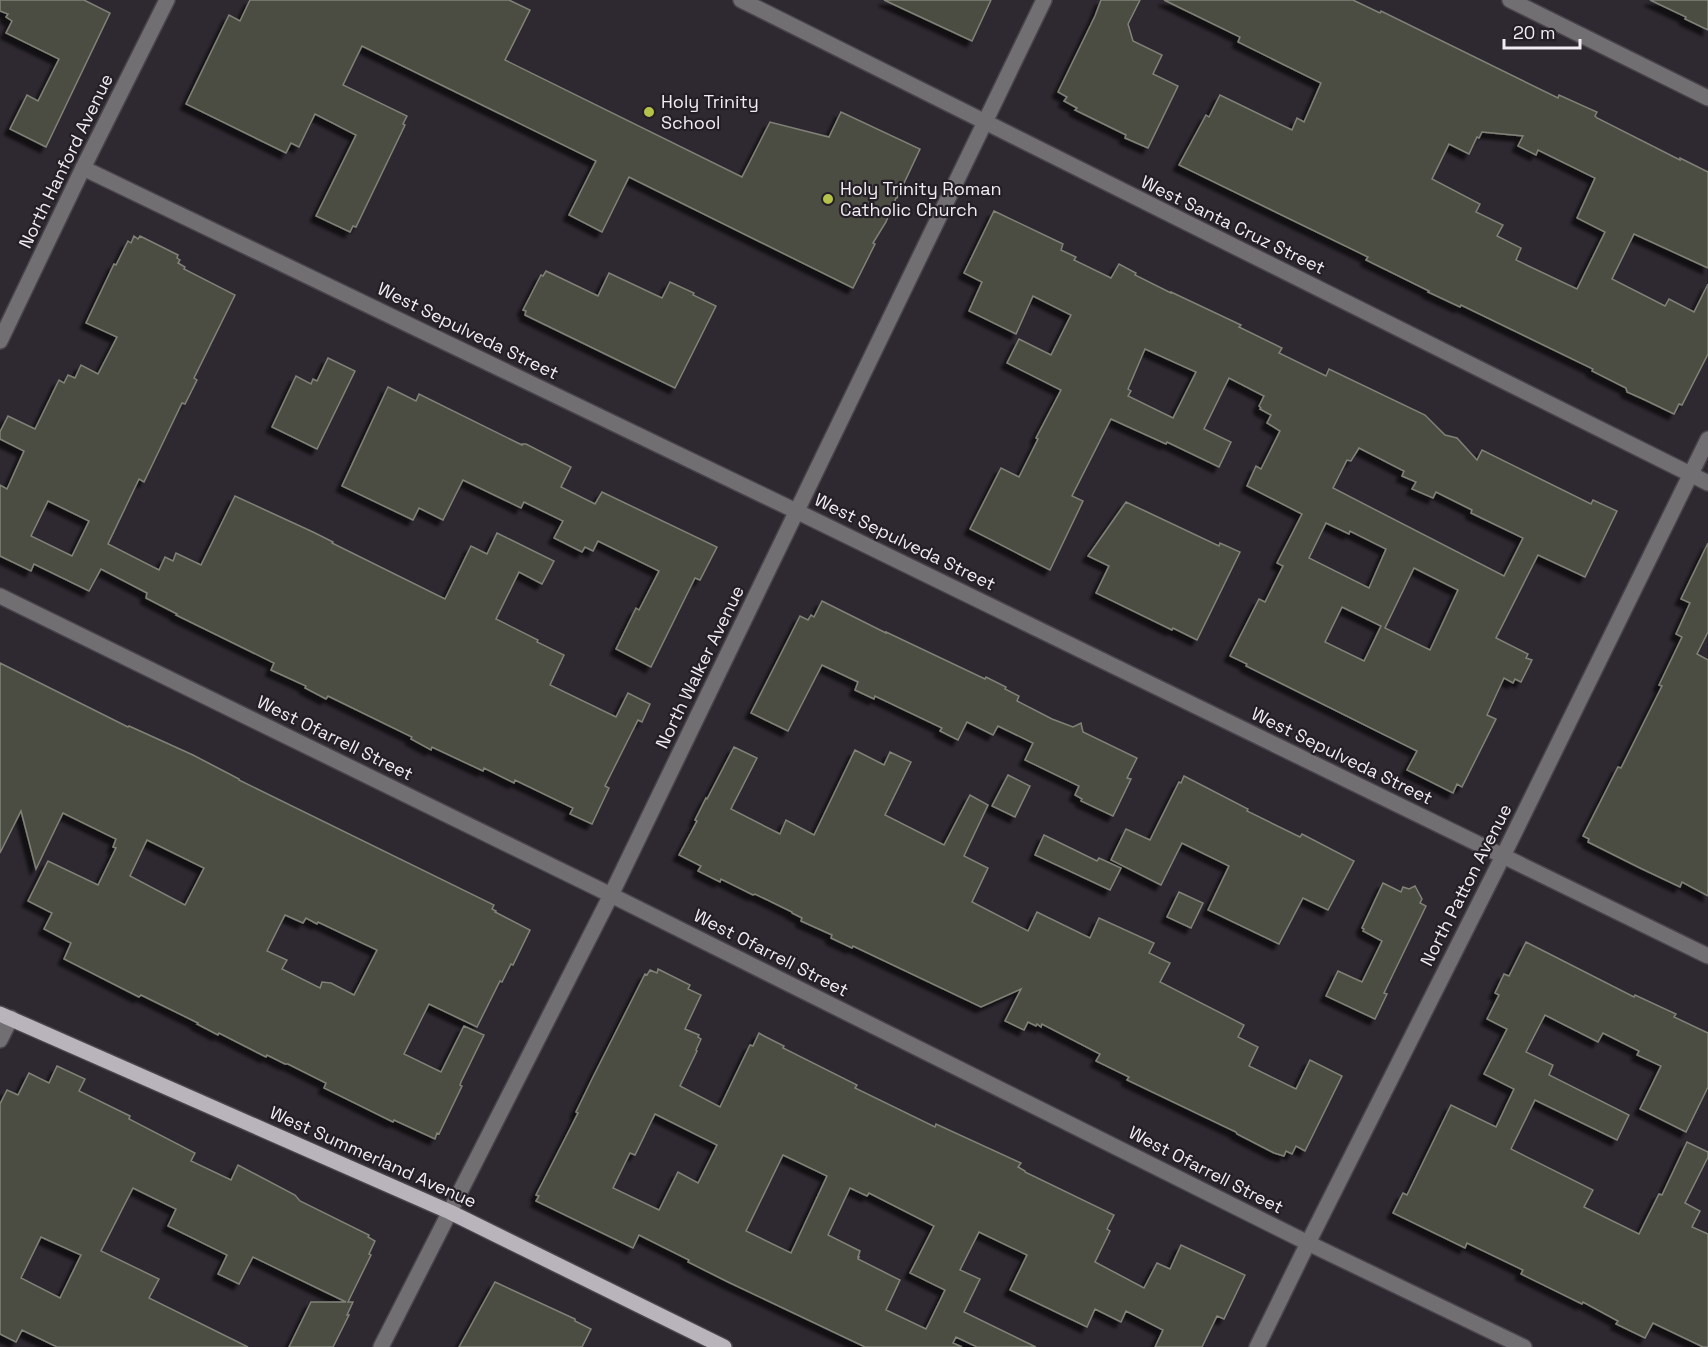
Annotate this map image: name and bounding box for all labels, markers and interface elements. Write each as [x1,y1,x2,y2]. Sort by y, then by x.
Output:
scale bar [1504,12,1580,50]
text: 20 m [1513,21,1556,44]
street label: North Hanford Avenue [13,70,118,252]
place label: Holy Trinity School [661,90,759,134]
marker: Holy Trinity School [642,105,656,119]
street label: West Santa Cruz Street [1137,170,1329,279]
place label: Holy Trinity Roman Catholic Church [840,177,1002,221]
marker: Holy Trinity Roman Catholic Church [821,192,835,206]
street label: West Sepulveda Street [374,277,563,384]
street label: West Sepulveda Street [811,488,1000,595]
street label: North Walker Avenue [650,581,749,752]
street label: West Ofarrell Street [253,690,417,785]
street label: West Sepulveda Street [1248,702,1437,809]
street label: North Patton Avenue [1415,800,1516,970]
street label: West Ofarrell Street [690,904,853,1002]
street label: West Summerland Avenue [266,1100,480,1213]
street label: West Ofarrell Street [1125,1121,1288,1219]

